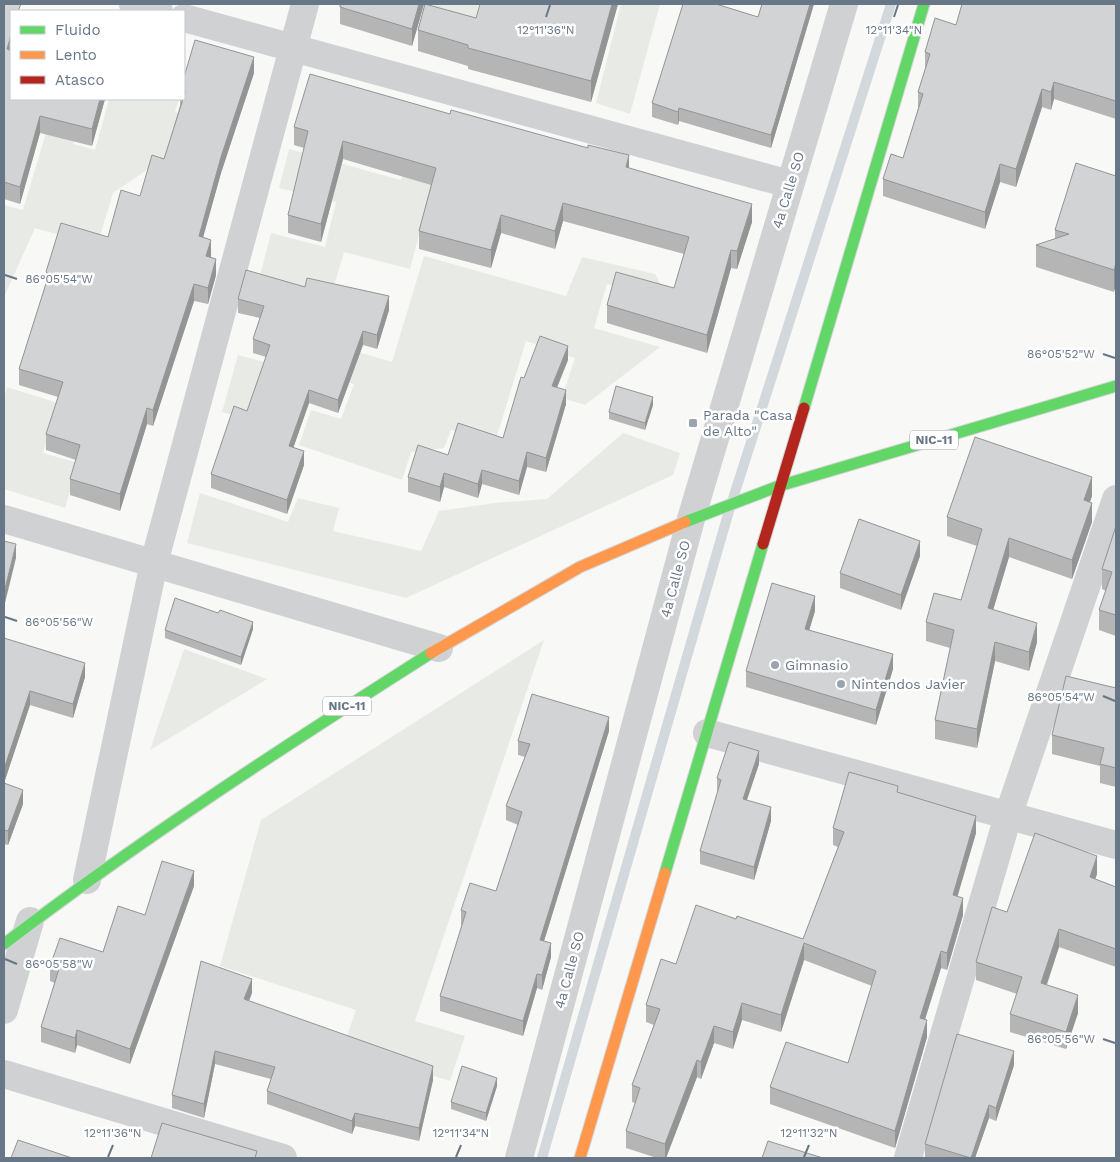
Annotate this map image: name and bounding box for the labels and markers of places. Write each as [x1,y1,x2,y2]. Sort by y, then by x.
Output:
place label: Parada "Casa de Alto" [703,407,793,439]
marker: Parada "Casa de Alto" [687,417,699,429]
place label: Gimnasio [785,657,848,673]
marker: Gimnasio [769,659,781,671]
place label: Nintendos Javier [851,676,966,692]
marker: Nintendos Javier [835,678,847,690]

